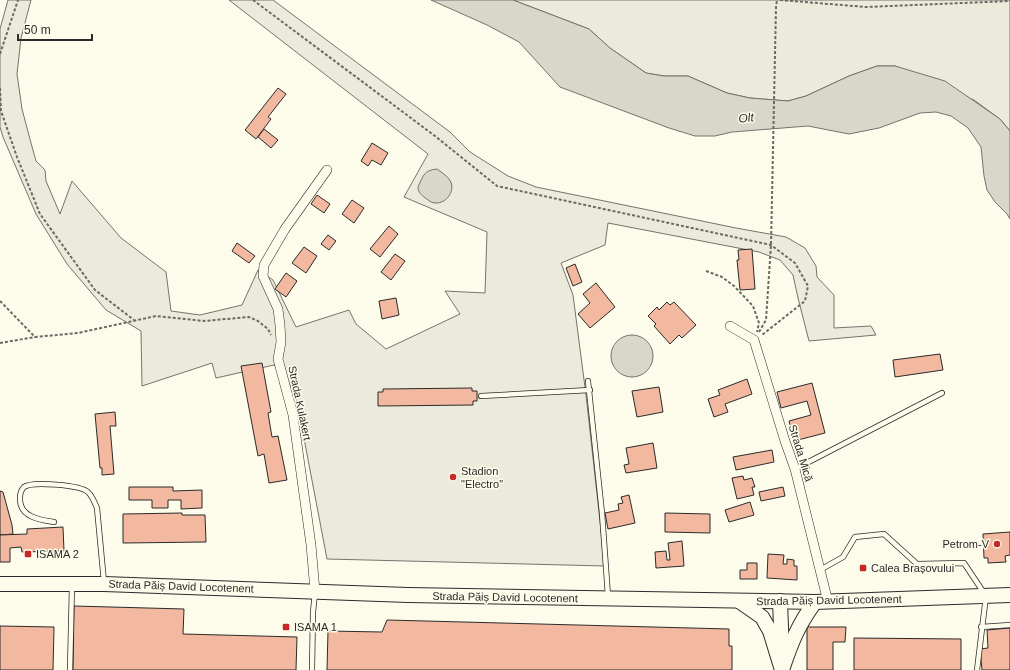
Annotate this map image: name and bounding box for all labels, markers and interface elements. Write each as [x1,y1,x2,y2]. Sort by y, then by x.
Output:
scale bar [18,16,92,42]
text: 50 m [24,23,51,37]
water label: Olt [738,110,755,126]
street label: Strada Kulakert [286,365,314,441]
street label: Strada Mică [787,423,816,484]
place label: Stadion "Electro" [461,465,503,490]
marker: Stadion "Electro" [448,472,458,482]
place label: Petrom-V [943,538,990,550]
marker: Petrom-V [992,539,1002,549]
place label: ISAMA 2 [36,548,79,560]
marker: ISAMA 2 [23,549,33,559]
place label: Calea Brașovului [871,562,954,574]
marker: Calea Brașovului [858,563,868,573]
street label: Strada Păiș David Locotenent [108,577,254,595]
street label: Strada Păiș David Locotenent [432,590,578,604]
street label: Strada Păiș David Locotenent [756,593,902,607]
place label: ISAMA 1 [294,621,337,633]
marker: ISAMA 1 [281,622,291,632]

